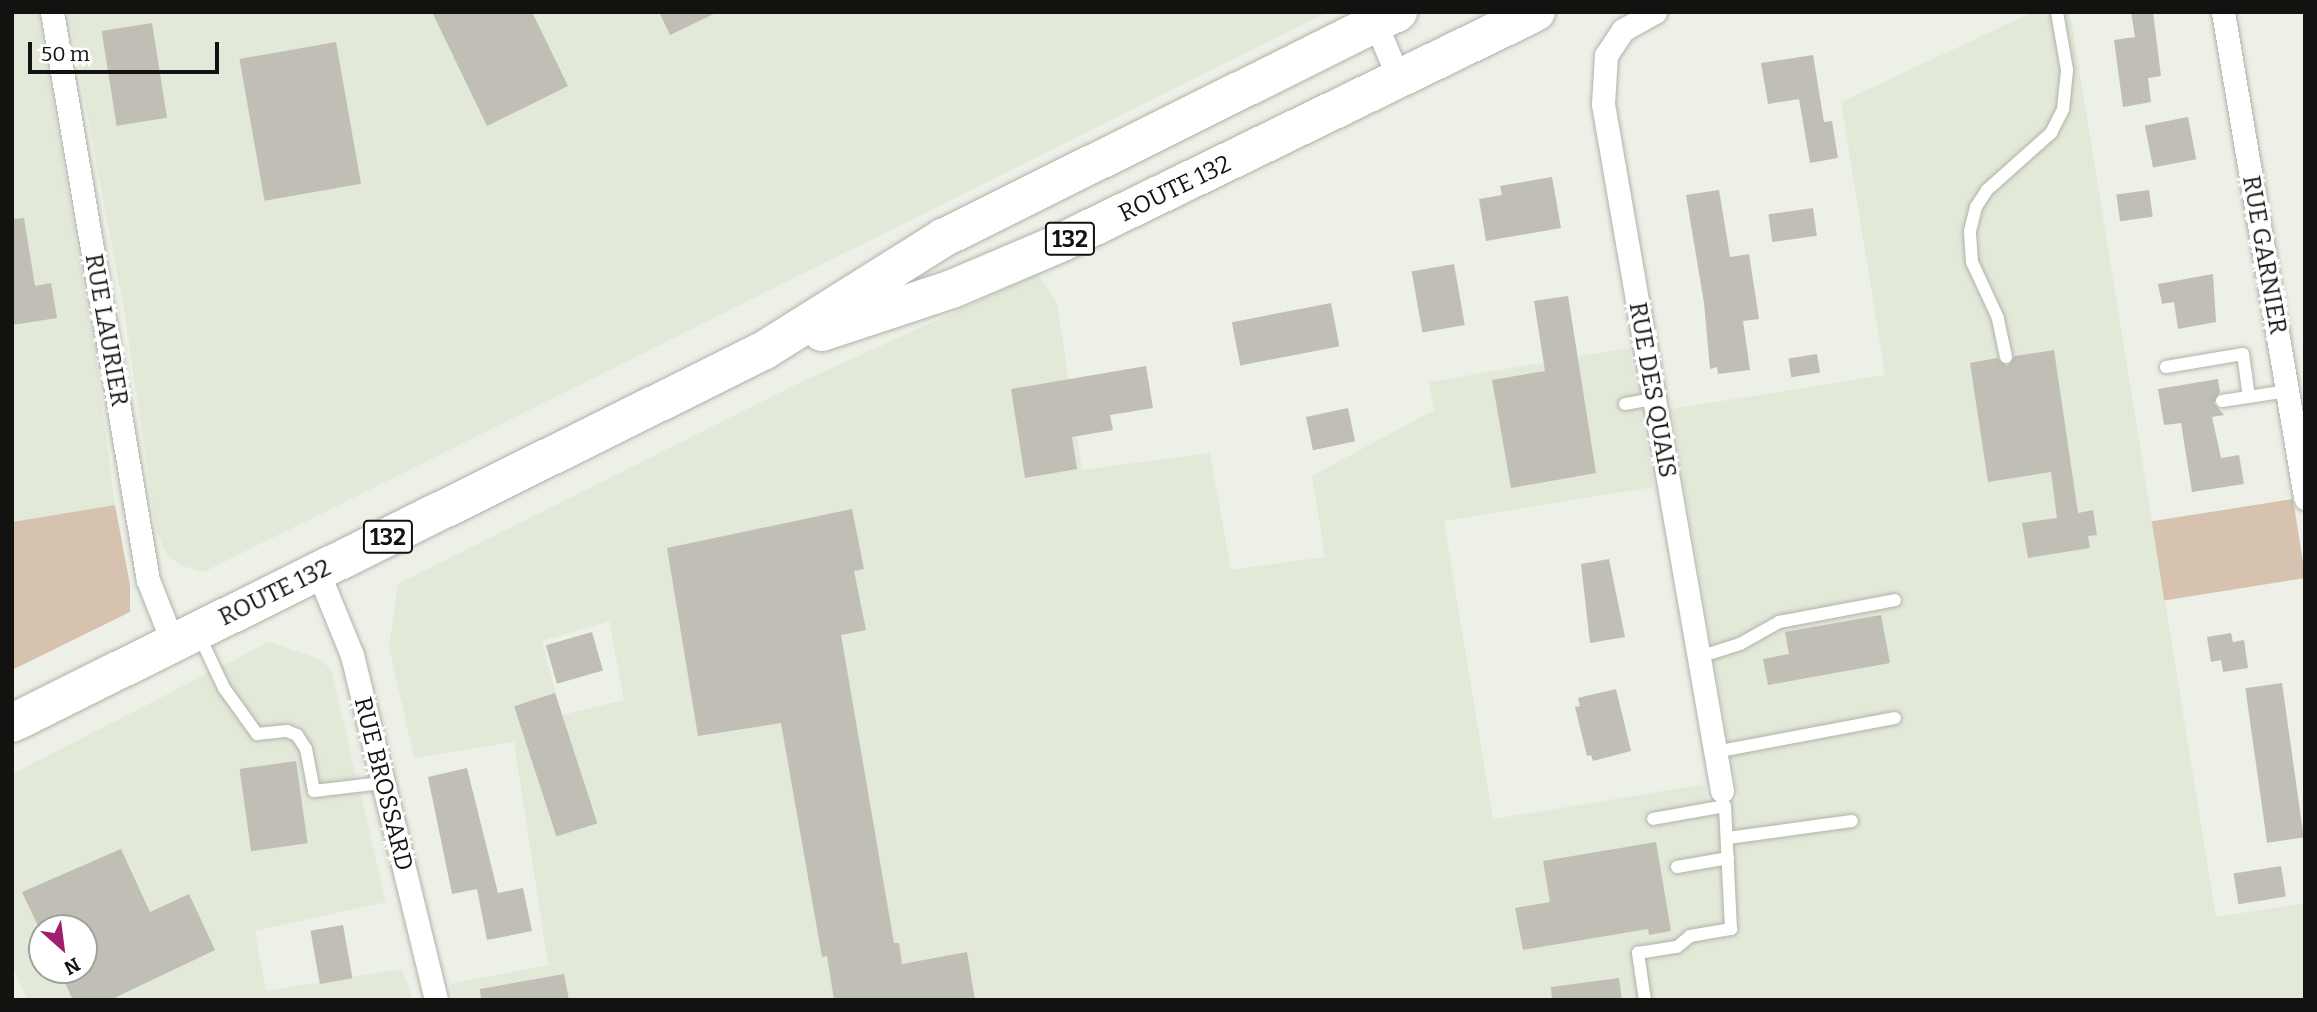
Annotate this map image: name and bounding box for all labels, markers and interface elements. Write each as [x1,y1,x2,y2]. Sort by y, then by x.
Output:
scale bar [32,28,222,72]
text: 50 m [41,41,90,67]
street label: ROUTE 132 [1114,150,1236,228]
street label: RUE GARNIER [2236,173,2292,337]
road number: 132 [1044,220,1096,258]
street label: RUE LAURIER [78,252,134,408]
street label: RUE DES QUAIS [1622,300,1682,480]
road number: 132 [362,517,414,556]
street label: ROUTE 132 [214,554,336,632]
street label: RUE BROSSARD [347,694,419,874]
north arrow [28,914,98,984]
text: N [60,953,84,980]

